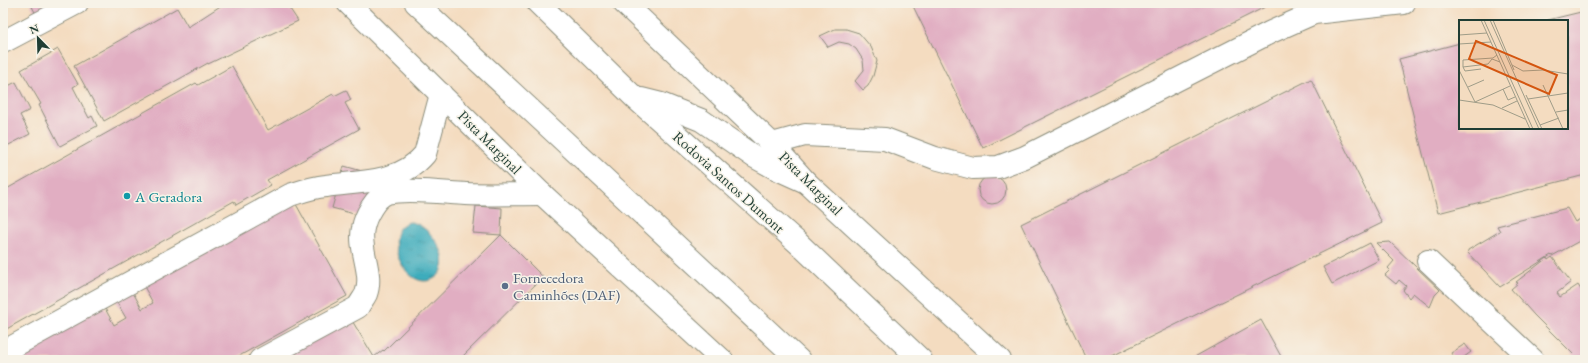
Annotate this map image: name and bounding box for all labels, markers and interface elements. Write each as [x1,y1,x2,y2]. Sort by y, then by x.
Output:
north arrow [18,18,58,58]
inset map [1459,20,1568,129]
text: N [27,21,41,37]
street label: Pista Marginal [454,106,526,178]
street label: Rodovia Santos Dumont [669,127,789,237]
street label: Pista Marginal [775,147,847,219]
place label: A Geradora [134,187,202,206]
marker: A Geradora [122,191,132,201]
place label: Fornecedora Caminhões (DAF) [513,268,620,304]
marker: Fornecedora Caminhões (DAF) [500,281,510,291]

